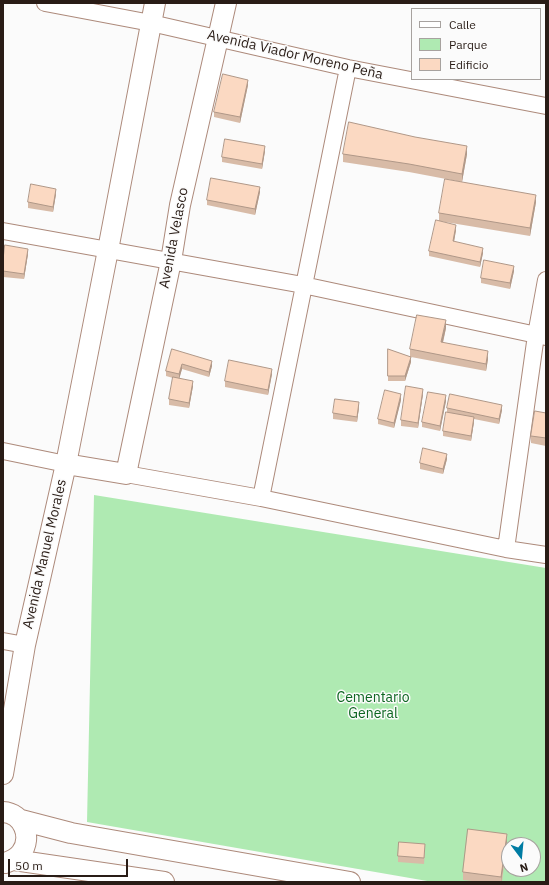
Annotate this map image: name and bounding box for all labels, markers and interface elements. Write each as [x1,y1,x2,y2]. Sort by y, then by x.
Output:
legend [411,8,541,80]
text: Calle [449,17,476,32]
street label: Avenida Viador Moreno Peña [206,27,384,83]
text: Parque [449,37,487,52]
text: Edificio [449,57,488,72]
street label: Avenida Velasco [156,186,192,290]
street label: Avenida Manuel Morales [20,478,70,630]
park label: Cementario General [336,690,410,722]
north arrow [501,837,541,877]
scale bar [10,851,130,877]
text: 50 m [15,858,43,873]
text: N [518,860,530,875]

